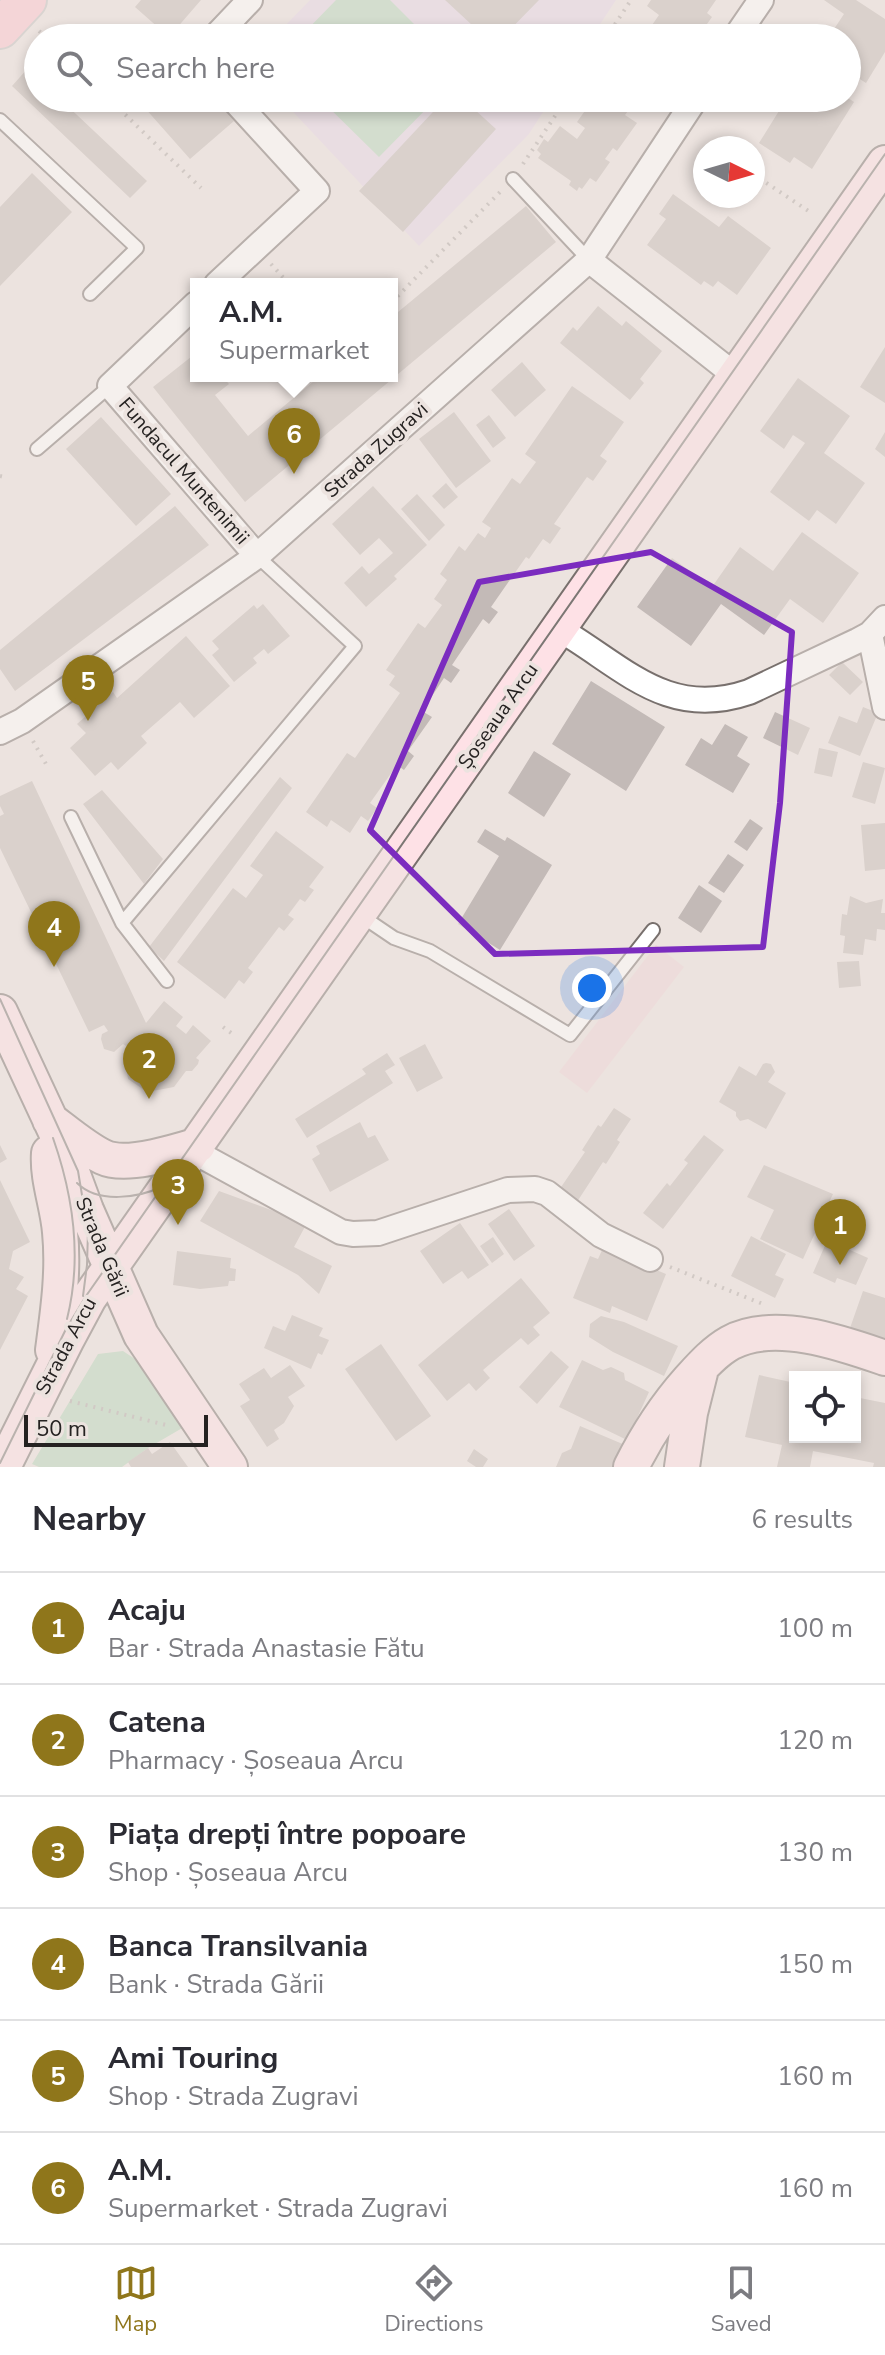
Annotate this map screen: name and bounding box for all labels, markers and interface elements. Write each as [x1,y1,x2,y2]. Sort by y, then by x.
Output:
search box [24,24,861,112]
icon: search [52,46,96,90]
text: Search here [116,48,275,89]
north arrow [693,136,765,208]
popup [190,278,398,382]
text: A.M. [219,292,283,333]
text: Supermarket [219,333,369,368]
street label: Fundacul Muntenimii [113,392,255,550]
street label: Strada Zugravi [318,396,434,504]
pin: 6 [268,408,320,474]
pin: 5 [62,655,114,721]
street label: Șoseaua Arcu [452,658,544,774]
pin: 4 [28,901,80,967]
your location [572,968,612,1008]
pin: 2 [123,1033,175,1099]
pin: 3 [152,1159,204,1225]
street label: Strada Gării [69,1193,135,1301]
pin: 1 [814,1199,866,1265]
street label: Strada Arcu [29,1293,103,1399]
map controls [789,1371,861,1443]
button: locate [789,1371,861,1443]
scale bar [24,1411,208,1447]
text: 50 m [36,1414,87,1444]
text: Nearby [32,1496,146,1542]
text: 6 results [752,1502,853,1537]
text: Acaju [108,1590,186,1631]
text: 1 [50,1611,66,1646]
text: 100 m [777,1611,853,1646]
text: Bar · Strada Anastasie Fătu [108,1631,425,1666]
text: Catena [108,1702,206,1743]
text: 2 [50,1723,66,1758]
text: 120 m [777,1723,853,1758]
text: Pharmacy · Șoseaua Arcu [108,1743,403,1778]
text: Piața drepți între popoare [108,1814,466,1855]
text: 3 [50,1835,66,1870]
text: 130 m [777,1835,853,1870]
text: Shop · Șoseaua Arcu [108,1855,348,1890]
text: Banca Transilvania [108,1926,368,1967]
text: 4 [50,1947,66,1982]
text: 150 m [777,1947,853,1982]
text: Bank · Strada Gării [108,1967,324,2002]
text: Ami Touring [108,2038,278,2079]
text: 5 [50,2059,66,2094]
text: 160 m [777,2059,853,2094]
text: Shop · Strada Zugravi [108,2079,358,2114]
text: A.M. [108,2150,172,2191]
text: 6 [50,2171,66,2206]
text: 160 m [777,2171,853,2206]
text: Supermarket · Strada Zugravi [108,2191,448,2226]
tab: Map [114,2261,158,2339]
tab: Directions [385,2261,484,2339]
tab: Saved [711,2261,771,2339]

